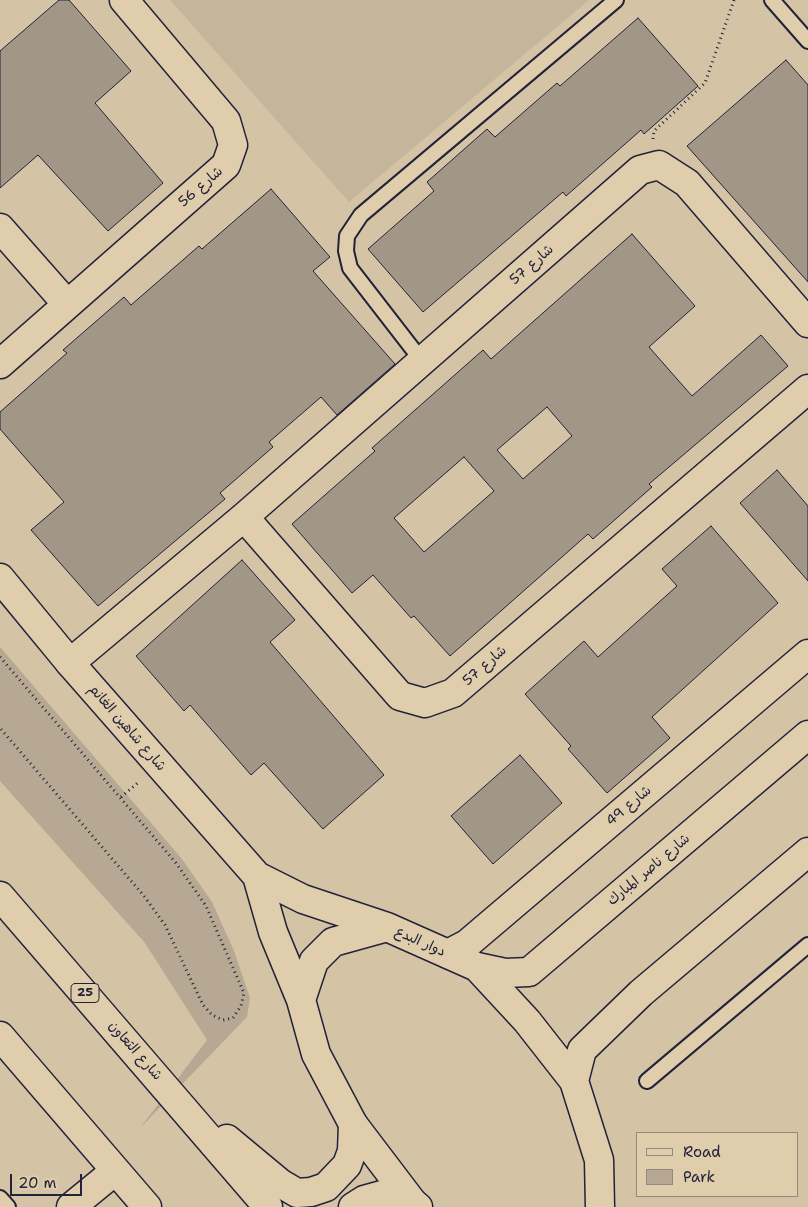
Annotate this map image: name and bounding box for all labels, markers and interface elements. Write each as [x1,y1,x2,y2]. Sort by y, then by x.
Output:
street label: شارع 56 [175,163,227,211]
street label: شارع 57 [507,241,557,289]
street label: شارع 57 [460,642,510,690]
street label: شارع شاهين الغانم [85,681,169,775]
street label: شارع 49 [603,782,655,830]
street label: شارع ناصر المبارك [604,831,694,909]
street label: دوار البدع [392,923,448,961]
road number: 25 [71,984,99,1002]
street label: شارع التعاون [105,1018,165,1084]
legend [636,1132,798,1197]
text: Road [683,1142,721,1162]
scale bar [12,1164,85,1196]
text: Park [683,1167,715,1187]
text: 20 m [18,1173,57,1193]

